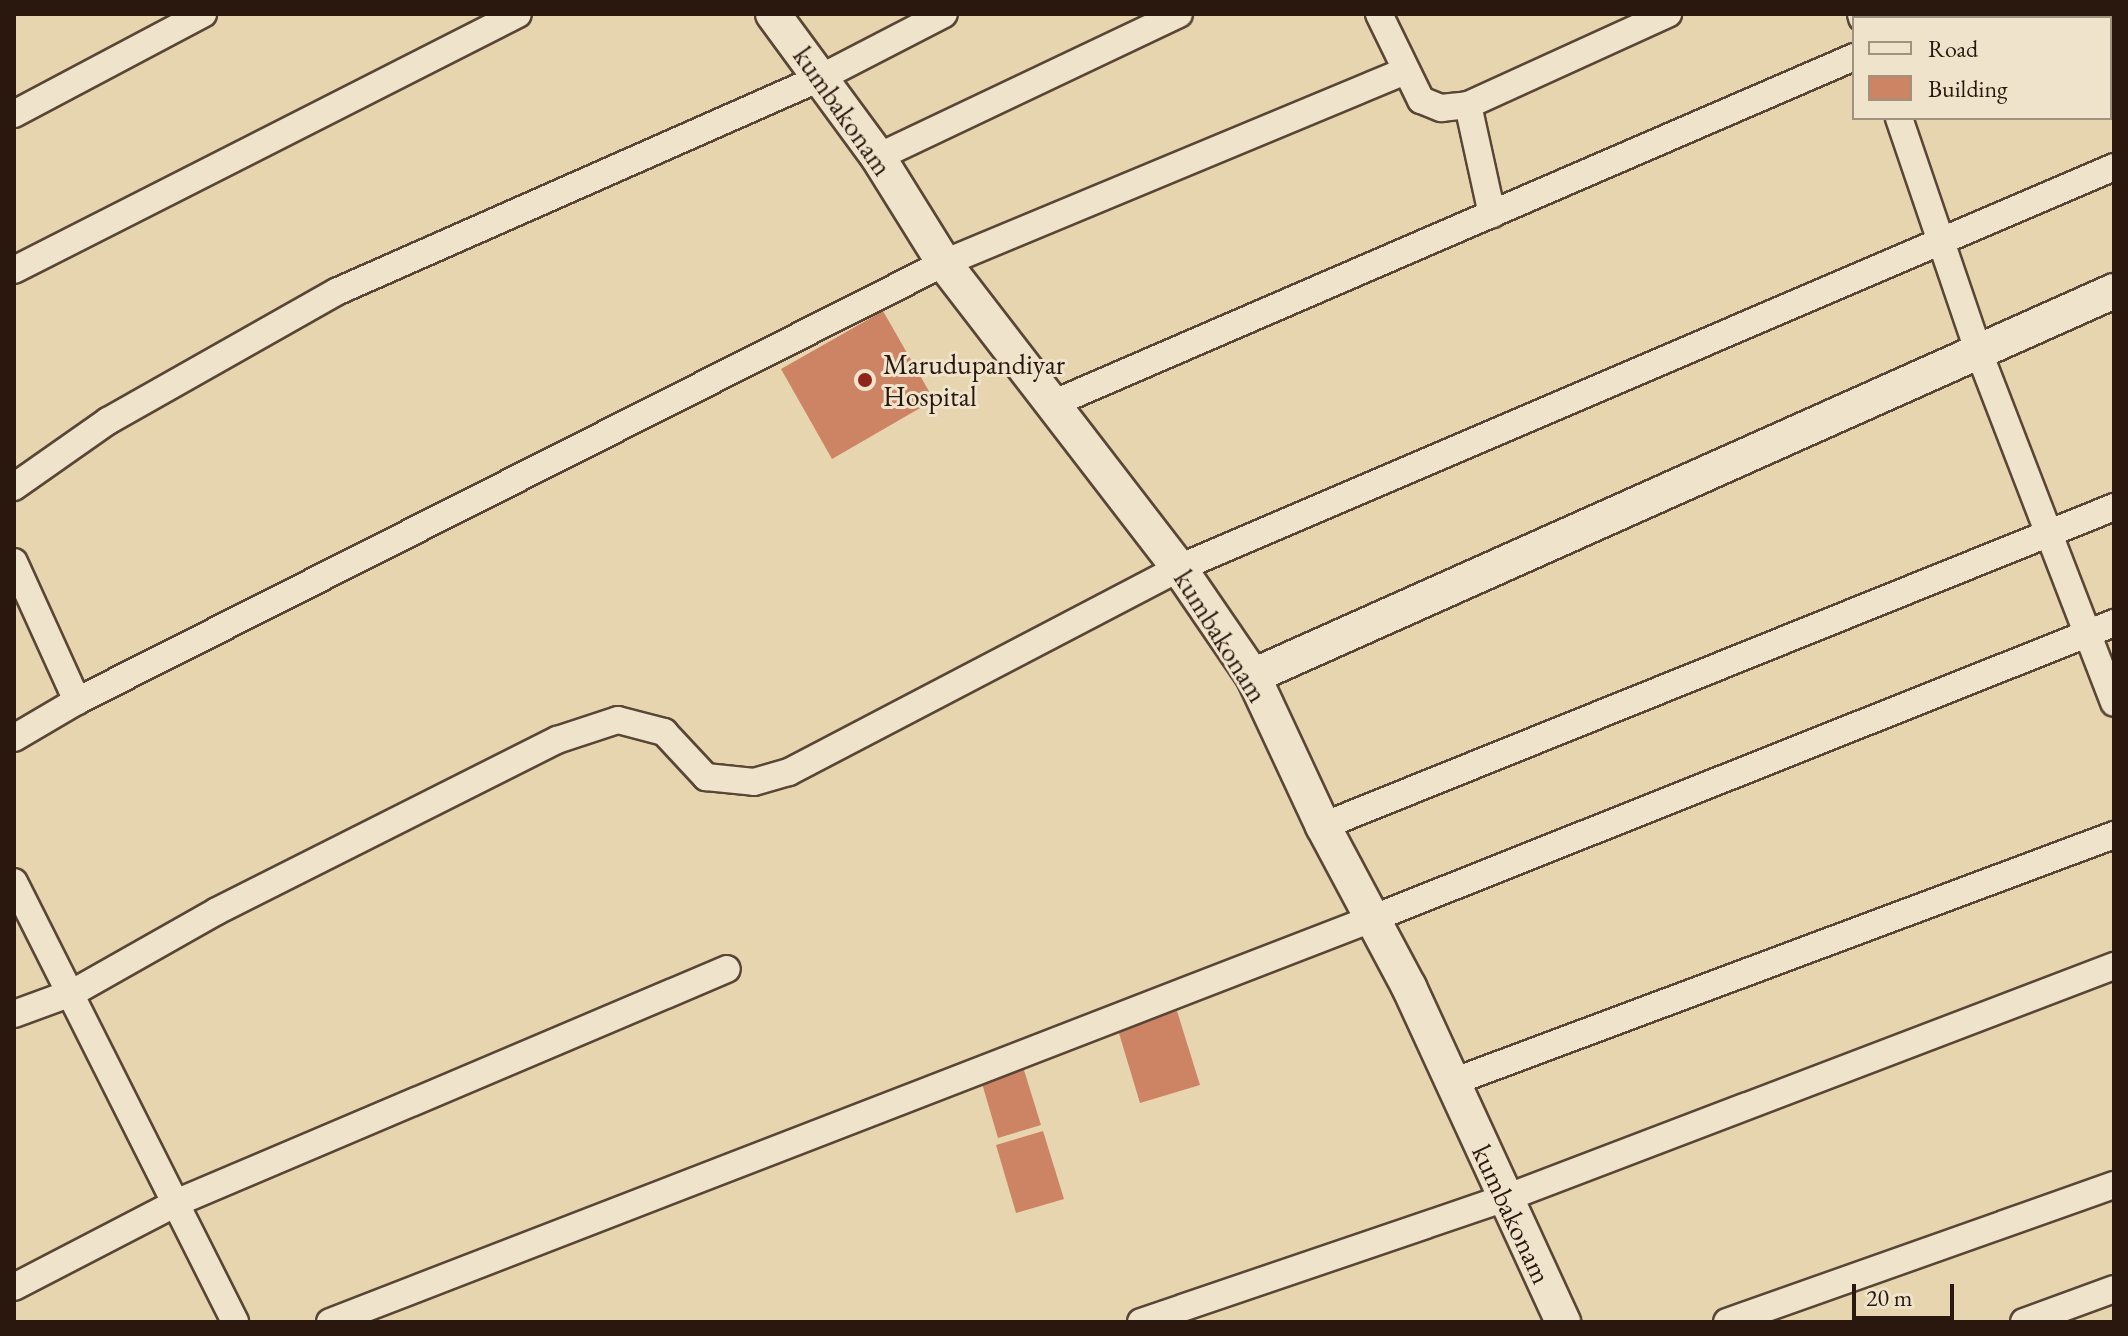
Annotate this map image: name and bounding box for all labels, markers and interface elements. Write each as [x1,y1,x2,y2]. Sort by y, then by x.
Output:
legend [1852,16,2112,120]
text: Road [1928,33,1978,64]
street label: kumbakonam [786,40,900,182]
text: Building [1928,73,2008,104]
place label: Marudupandiyar Hospital [883,347,1065,413]
marker: Marudupandiyar Hospital [854,369,876,391]
street label: kumbakonam [1167,564,1275,708]
street label: kumbakonam [1465,1139,1559,1289]
scale bar [1856,1268,1958,1318]
text: 20 m [1866,1282,1913,1313]

